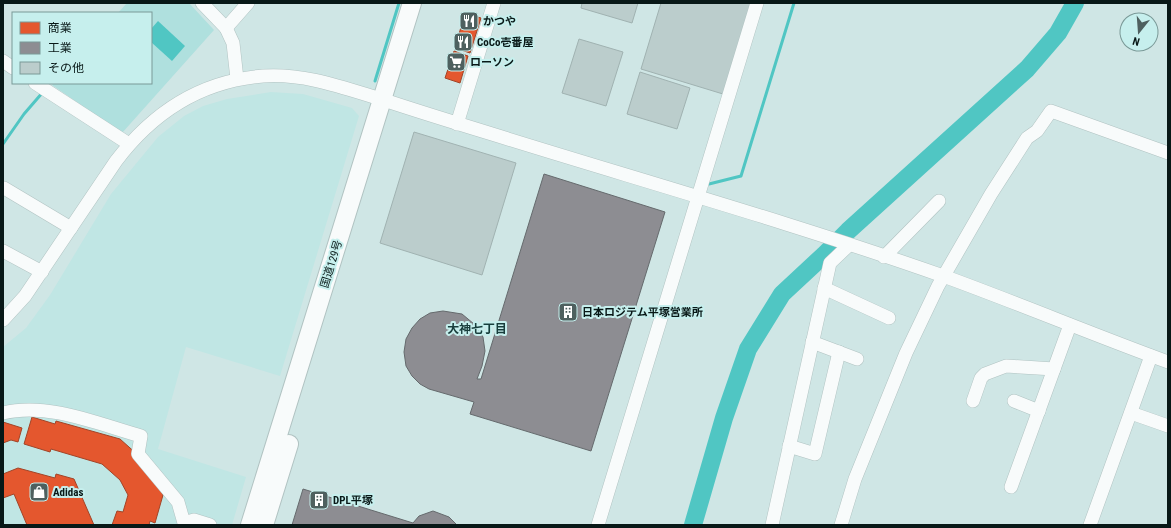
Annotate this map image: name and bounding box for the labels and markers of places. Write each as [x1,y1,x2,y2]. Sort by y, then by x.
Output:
restaurant icon: かつや [458,10,480,32]
place label: かつや [483,15,516,28]
restaurant icon: CoCo壱番屋 [452,31,474,53]
place label: CoCo壱番屋 [477,36,533,49]
supermarket icon: ローソン [445,51,467,73]
place label: ローソン [470,56,514,69]
building icon: 日本ロジテム平塚営業所 [557,301,579,323]
place label: 日本ロジテム平塚営業所 [582,306,703,319]
shop icon: Adidas [28,481,50,503]
place label: Adidas [53,486,83,499]
building icon: DPL平塚 [308,489,330,511]
place label: DPL平塚 [333,494,374,507]

